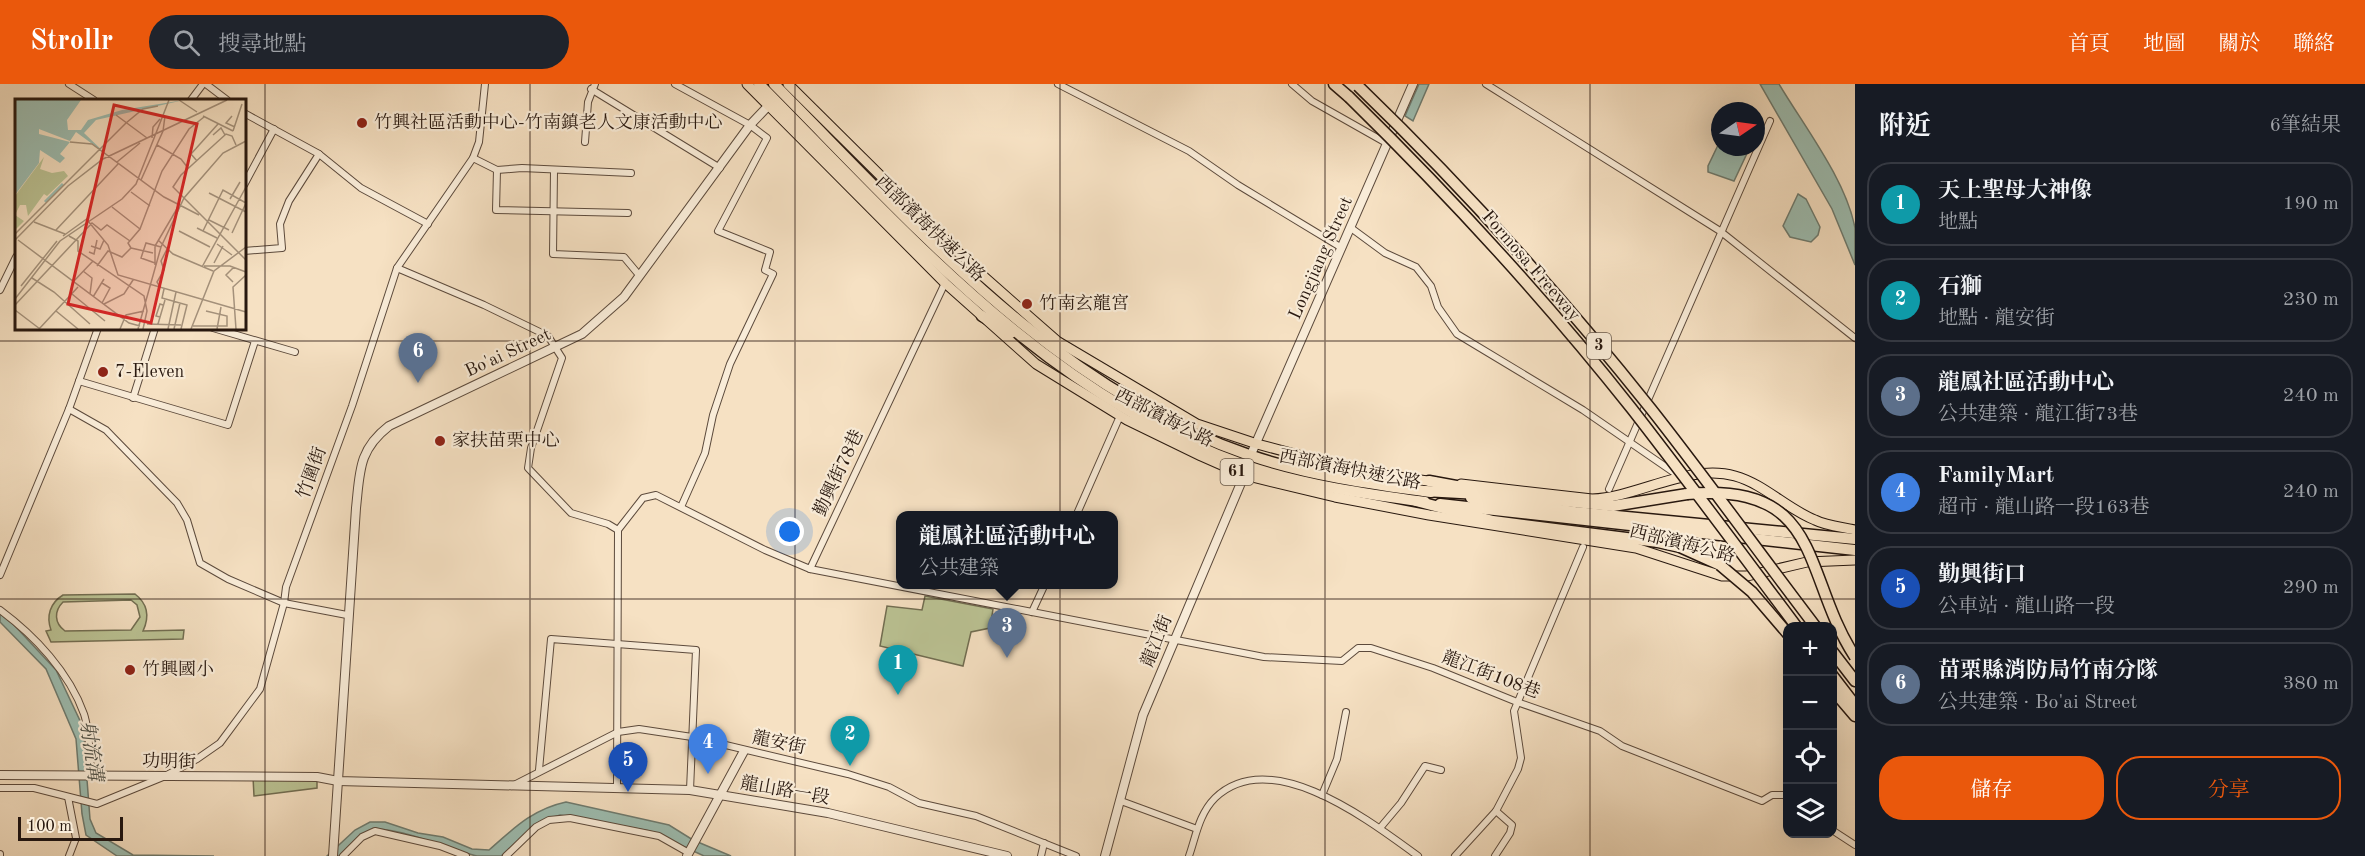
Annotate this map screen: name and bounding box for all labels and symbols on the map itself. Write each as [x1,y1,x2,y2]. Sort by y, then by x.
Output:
inset map [15,99,246,330]
north arrow [1711,102,1765,156]
place label: 竹興社區活動中心-竹南鎮老人文康活動中心 [374,112,723,132]
marker: 竹興社區活動中心-竹南鎮老人文康活動中心 [355,116,369,130]
street label: 西部濱海快速公路 [872,171,989,285]
street label: Longjiang Street [1286,194,1356,322]
street label: Formosa Freeway [1478,207,1584,325]
place label: 竹南玄龍宮 [1039,293,1129,313]
marker: 竹南玄龍宮 [1020,297,1034,311]
street label: Bo'ai Street [462,325,554,381]
road number: 3 [1587,333,1611,359]
pin: 6 [398,334,438,383]
place label: 7-Eleven [115,363,185,381]
marker: 7-Eleven [96,365,110,379]
street label: 西部濱海公路 [1112,384,1217,451]
street label: 勤興街78巷 [809,426,867,519]
place label: 家扶苗栗中心 [452,430,560,450]
marker: 家扶苗栗中心 [433,434,447,448]
street label: 竹圍街 [292,444,330,501]
street label: 西部濱海快速公路 [1278,445,1423,493]
road number: 61 [1220,459,1254,485]
your location [775,517,804,546]
street label: 西部濱海公路 [1627,520,1737,566]
pin: 3 [988,608,1026,658]
street label: 龍江街 [1137,612,1175,669]
pin: 1 [878,646,918,695]
street label: 龍江街108巷 [1440,646,1543,702]
place label: 竹興國小 [142,659,214,679]
marker: 竹興國小 [123,663,137,677]
pin: 2 [830,716,870,766]
water label: 射流溝 [76,720,106,785]
pin: 4 [688,724,728,774]
street label: 龍安街 [751,727,808,757]
pin: 5 [608,742,648,792]
street label: 功明街 [142,752,196,771]
street label: 龍山路一段 [739,772,831,808]
scale bar [18,814,123,842]

